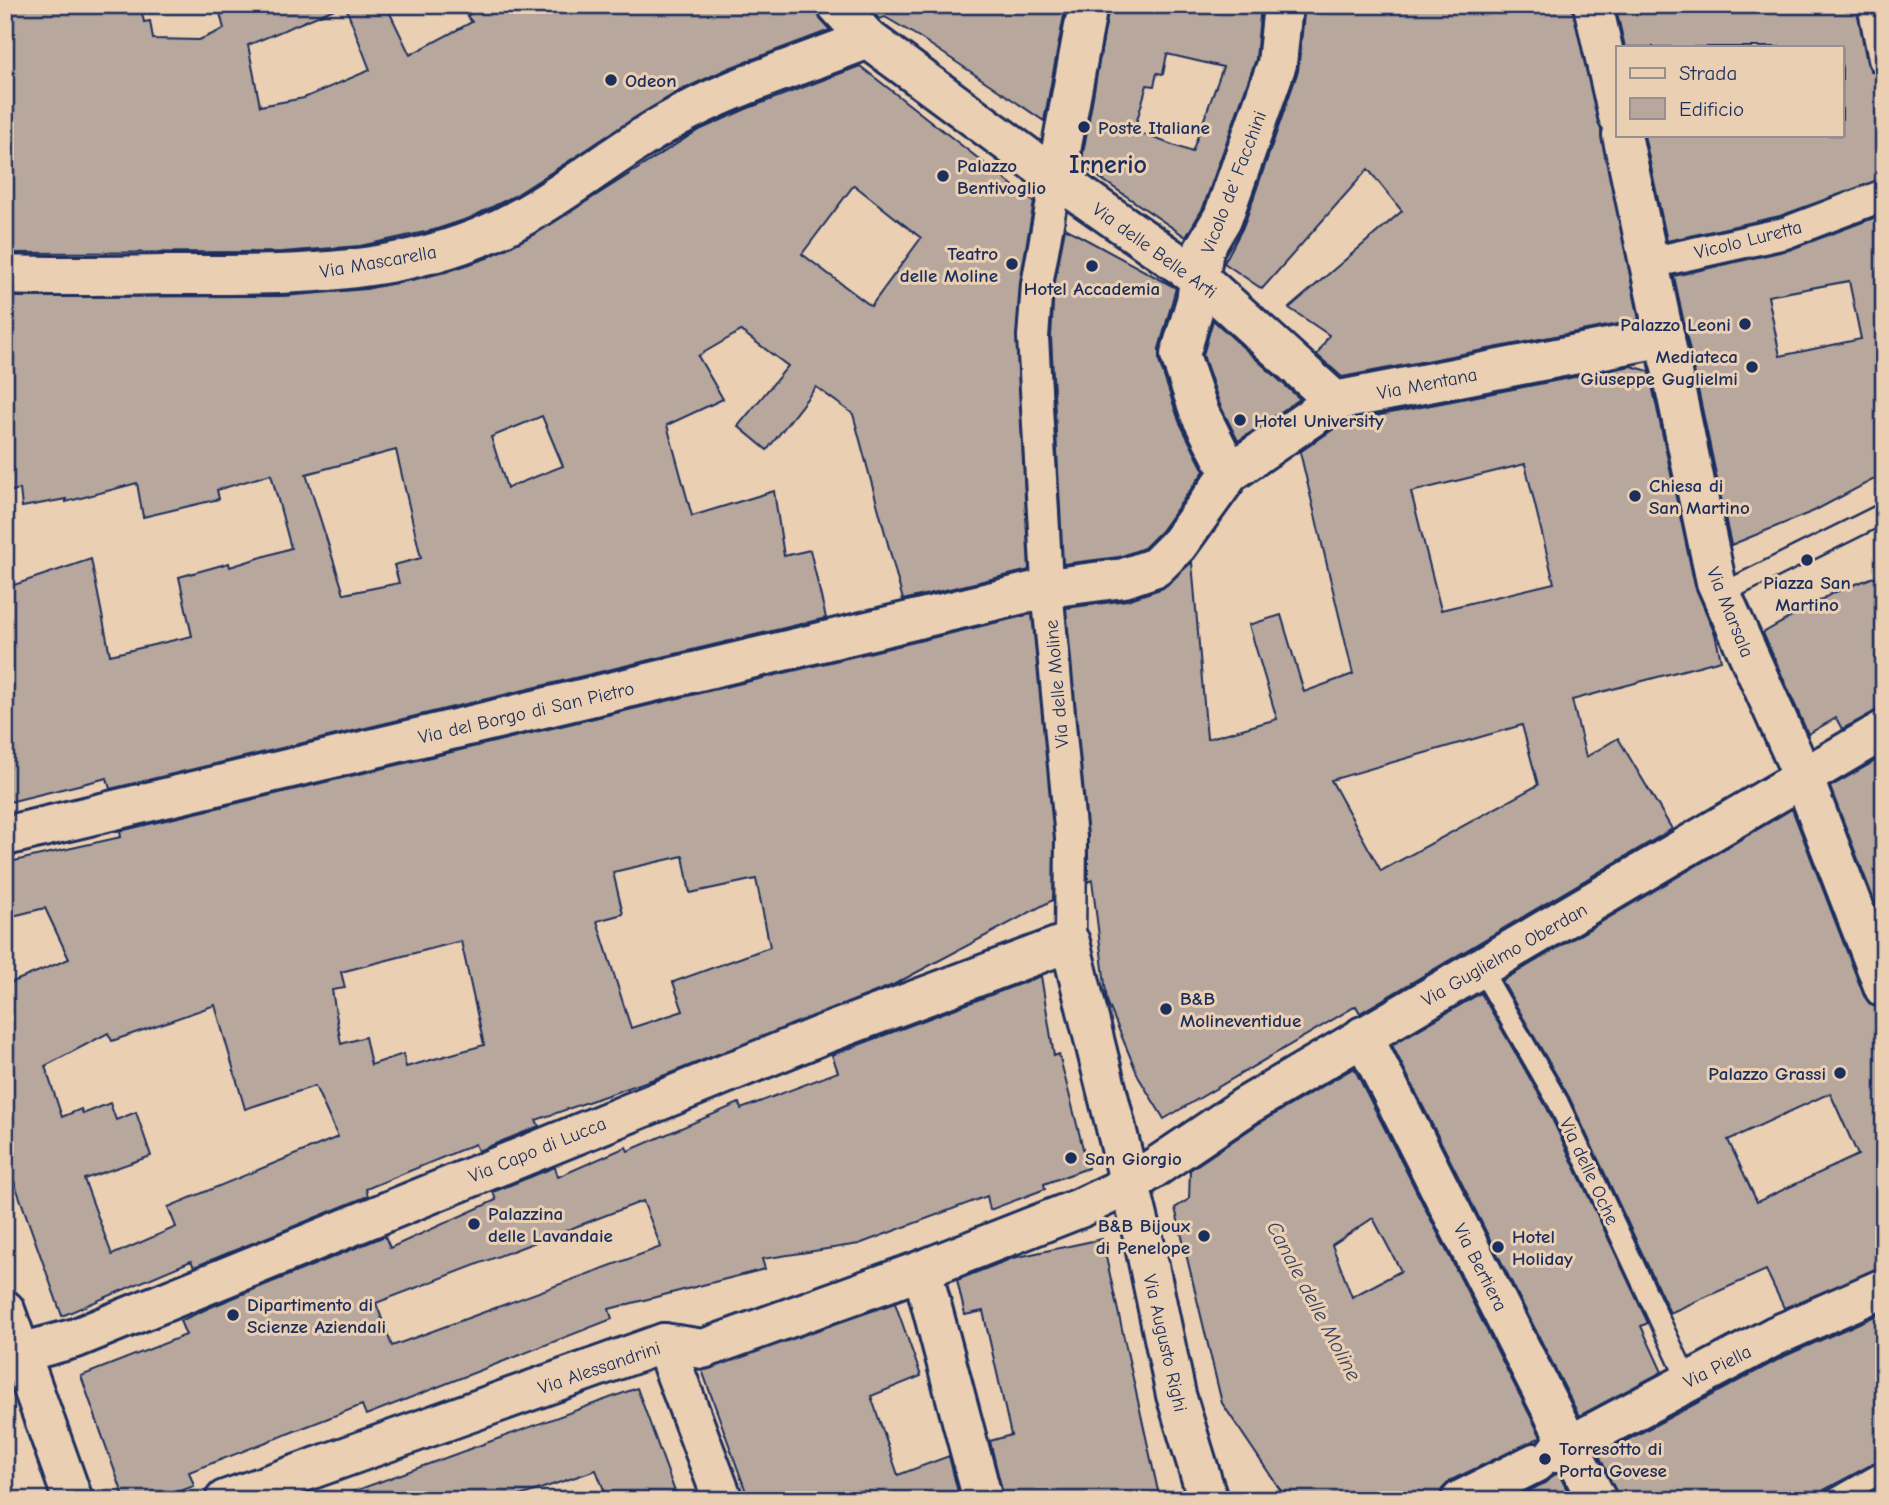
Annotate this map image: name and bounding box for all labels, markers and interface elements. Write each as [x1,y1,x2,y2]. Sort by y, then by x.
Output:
legend [1616,46,1843,136]
text: Strada [1679,61,1737,85]
place label: Odeon [625,70,677,92]
marker: Odeon [603,72,619,88]
text: Edificio [1679,97,1744,121]
street label: Vicolo de' Facchini [1197,108,1271,257]
place label: Poste Italiane [1098,117,1210,139]
marker: Poste Italiane [1076,119,1092,135]
district label: Irnerio [1069,150,1147,180]
place label: Palazzo Bentivoglio [957,155,1046,199]
marker: Palazzo Bentivoglio [935,168,951,184]
street label: Via delle Belle Arti [1088,198,1221,303]
street label: Vicolo Luretta [1692,216,1804,264]
street label: Via Mascarella [318,241,438,283]
place label: Teatro delle Moline [900,243,998,287]
marker: Teatro delle Moline [1004,256,1020,272]
marker: Hotel Accademia [1084,258,1100,274]
place label: Hotel Accademia [1024,278,1160,300]
place label: Palazzo Leoni [1620,314,1731,336]
marker: Palazzo Leoni [1737,316,1753,332]
place label: Mediateca Giuseppe Guglielmi [1581,346,1738,390]
marker: Mediateca Giuseppe Guglielmi [1744,359,1760,375]
street label: Via Mentana [1375,363,1479,404]
place label: Hotel University [1254,410,1384,432]
marker: Hotel University [1232,412,1248,428]
place label: Chiesa di San Martino [1649,475,1750,519]
marker: Chiesa di San Martino [1627,488,1643,504]
marker: Piazza San Martino [1799,552,1815,568]
street label: Via Marsala [1702,564,1758,661]
place label: Piazza San Martino [1763,572,1851,616]
street label: Via delle Moline [1040,619,1074,749]
street label: Via del Borgo di San Pietro [416,677,636,749]
street label: Via Guglielmo Oberdan [1418,898,1591,1011]
place label: B&B Molineventidue [1180,988,1301,1032]
marker: B&B Molineventidue [1158,1001,1174,1017]
place label: Palazzo Grassi [1708,1063,1826,1085]
marker: Palazzo Grassi [1832,1065,1848,1081]
street label: Via Capo di Lucca [465,1112,609,1188]
street label: Via delle Oche [1555,1114,1623,1228]
place label: San Giorgio [1085,1148,1182,1170]
marker: San Giorgio [1063,1150,1079,1166]
place label: Palazzina delle Lavandaie [488,1203,613,1247]
place label: B&B Bijoux di Penelope [1096,1215,1191,1259]
marker: Palazzina delle Lavandaie [466,1216,482,1232]
water label: Canale delle Moline [1262,1217,1366,1385]
street label: Via Bertiera [1449,1220,1512,1315]
place label: Hotel Holiday [1512,1226,1573,1270]
marker: B&B Bijoux di Penelope [1196,1228,1212,1244]
marker: Hotel Holiday [1490,1239,1506,1255]
street label: Via Augusto Righi [1138,1272,1192,1414]
place label: Dipartimento di Scienze Aziendali [247,1294,386,1338]
marker: Dipartimento di Scienze Aziendali [225,1307,241,1323]
street label: Via Alessandrini [535,1337,664,1399]
street label: Via Piella [1680,1340,1755,1393]
place label: Torresotto di Porta Govese [1559,1438,1667,1482]
marker: Torresotto di Porta Govese [1537,1451,1553,1467]

